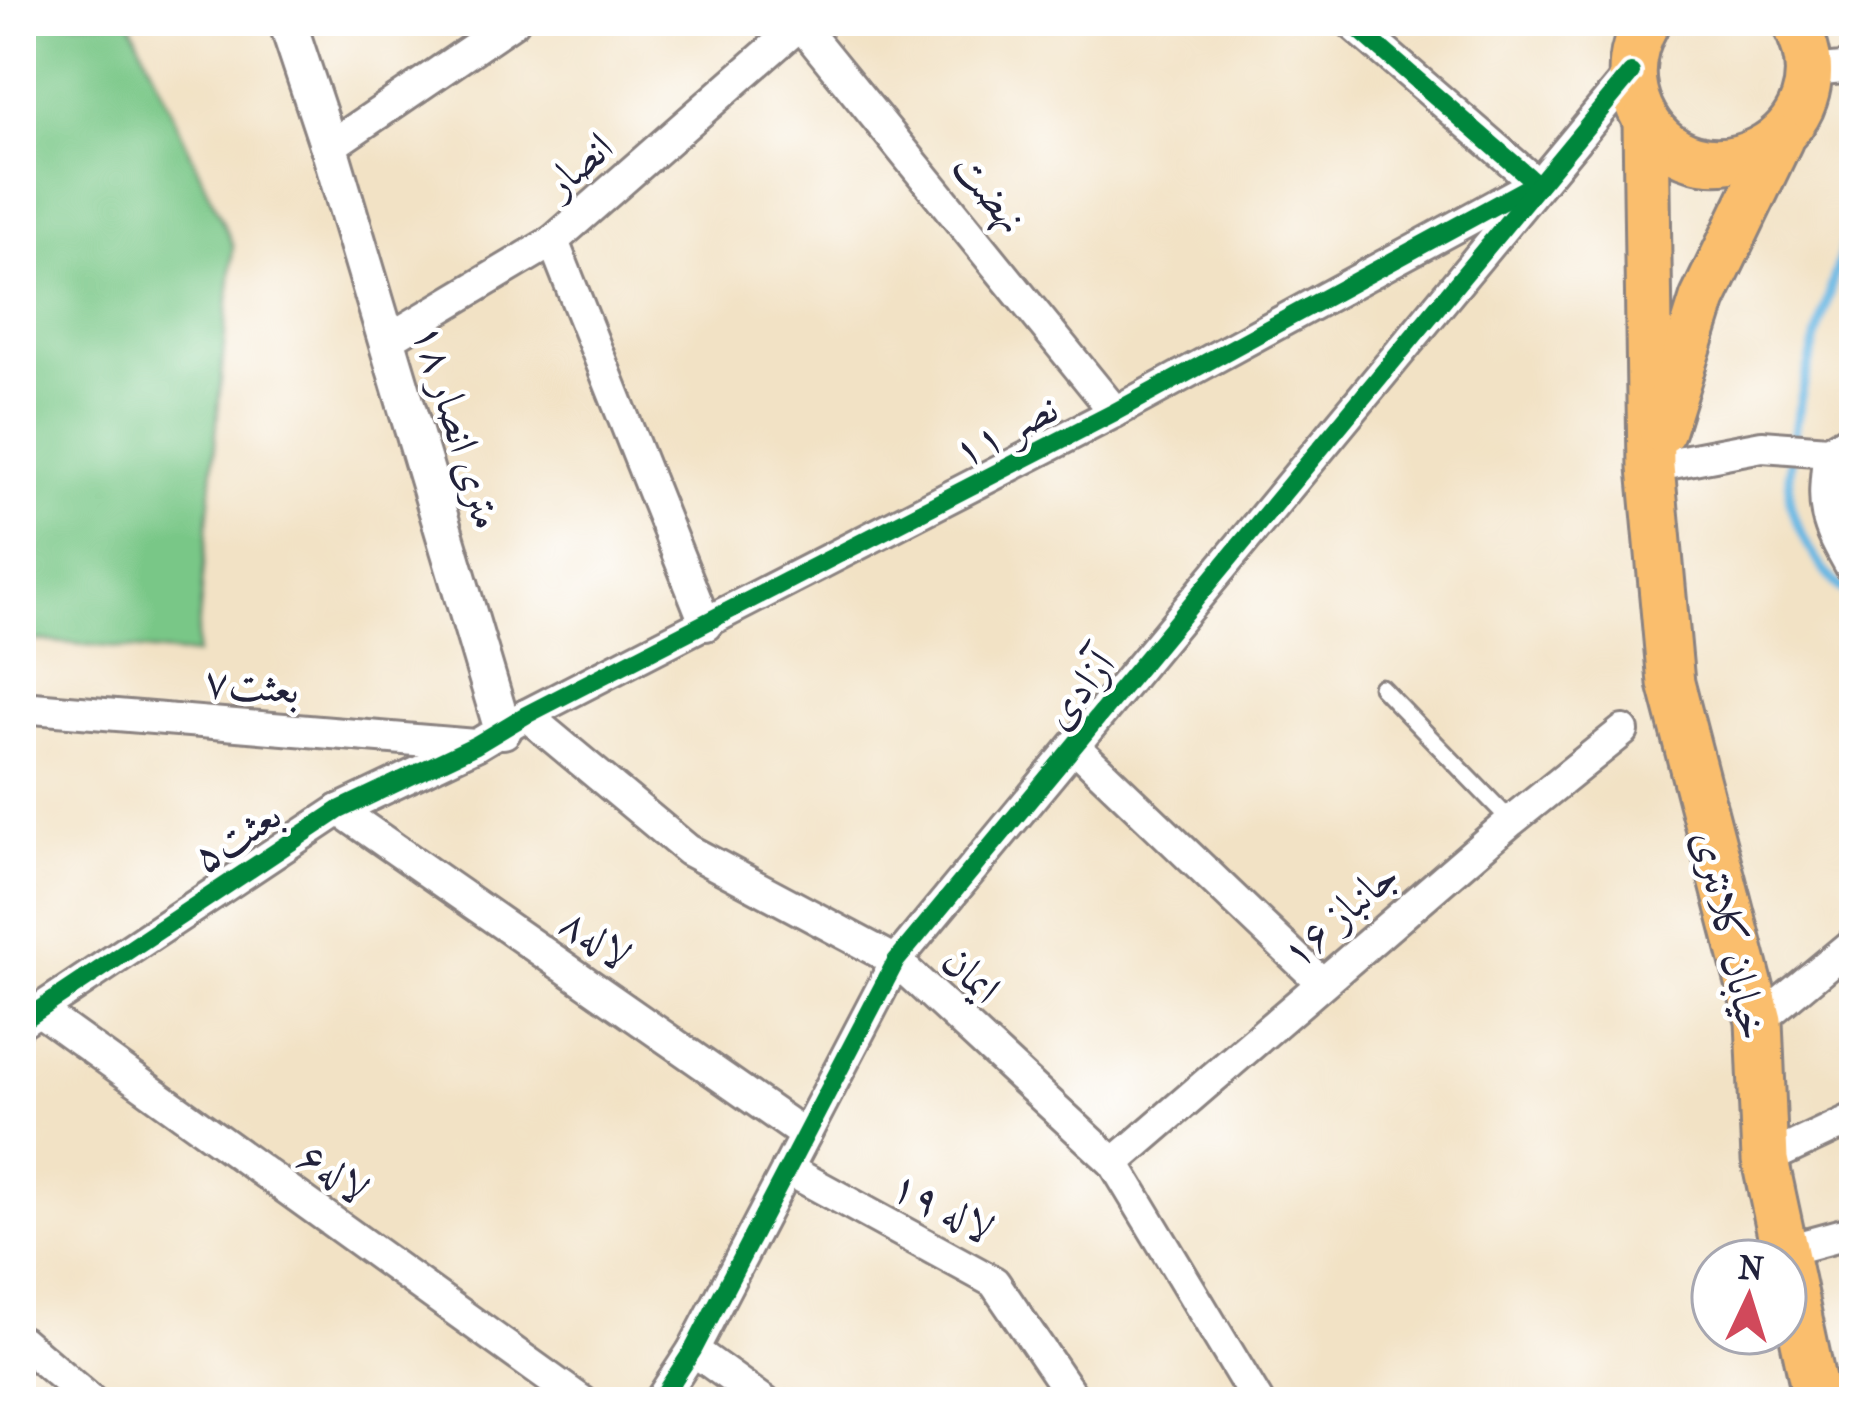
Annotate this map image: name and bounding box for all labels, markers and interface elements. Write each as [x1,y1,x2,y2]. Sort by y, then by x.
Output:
street label: انصار [532,122,623,210]
street label: نهضت [941,143,1037,244]
street label: ۱۸ متری انصار [403,318,512,535]
street label: نصر ۱۱ [945,383,1068,480]
street label: آزادی [1032,637,1128,739]
street label: بعثت۷ [202,657,301,714]
street label: بعثت۵ [184,790,290,883]
street label: خیابان کلانتری [1683,826,1778,1045]
street label: جانباز ۱۶ [1272,850,1408,978]
street label: لاله۸ [551,898,640,981]
street label: ایمان [932,936,1010,1014]
street label: لاله۶ [289,1132,378,1215]
street label: لاله ۱۹ [883,1160,1001,1254]
north arrow [1689,1237,1809,1357]
text: N [1737,1248,1765,1289]

